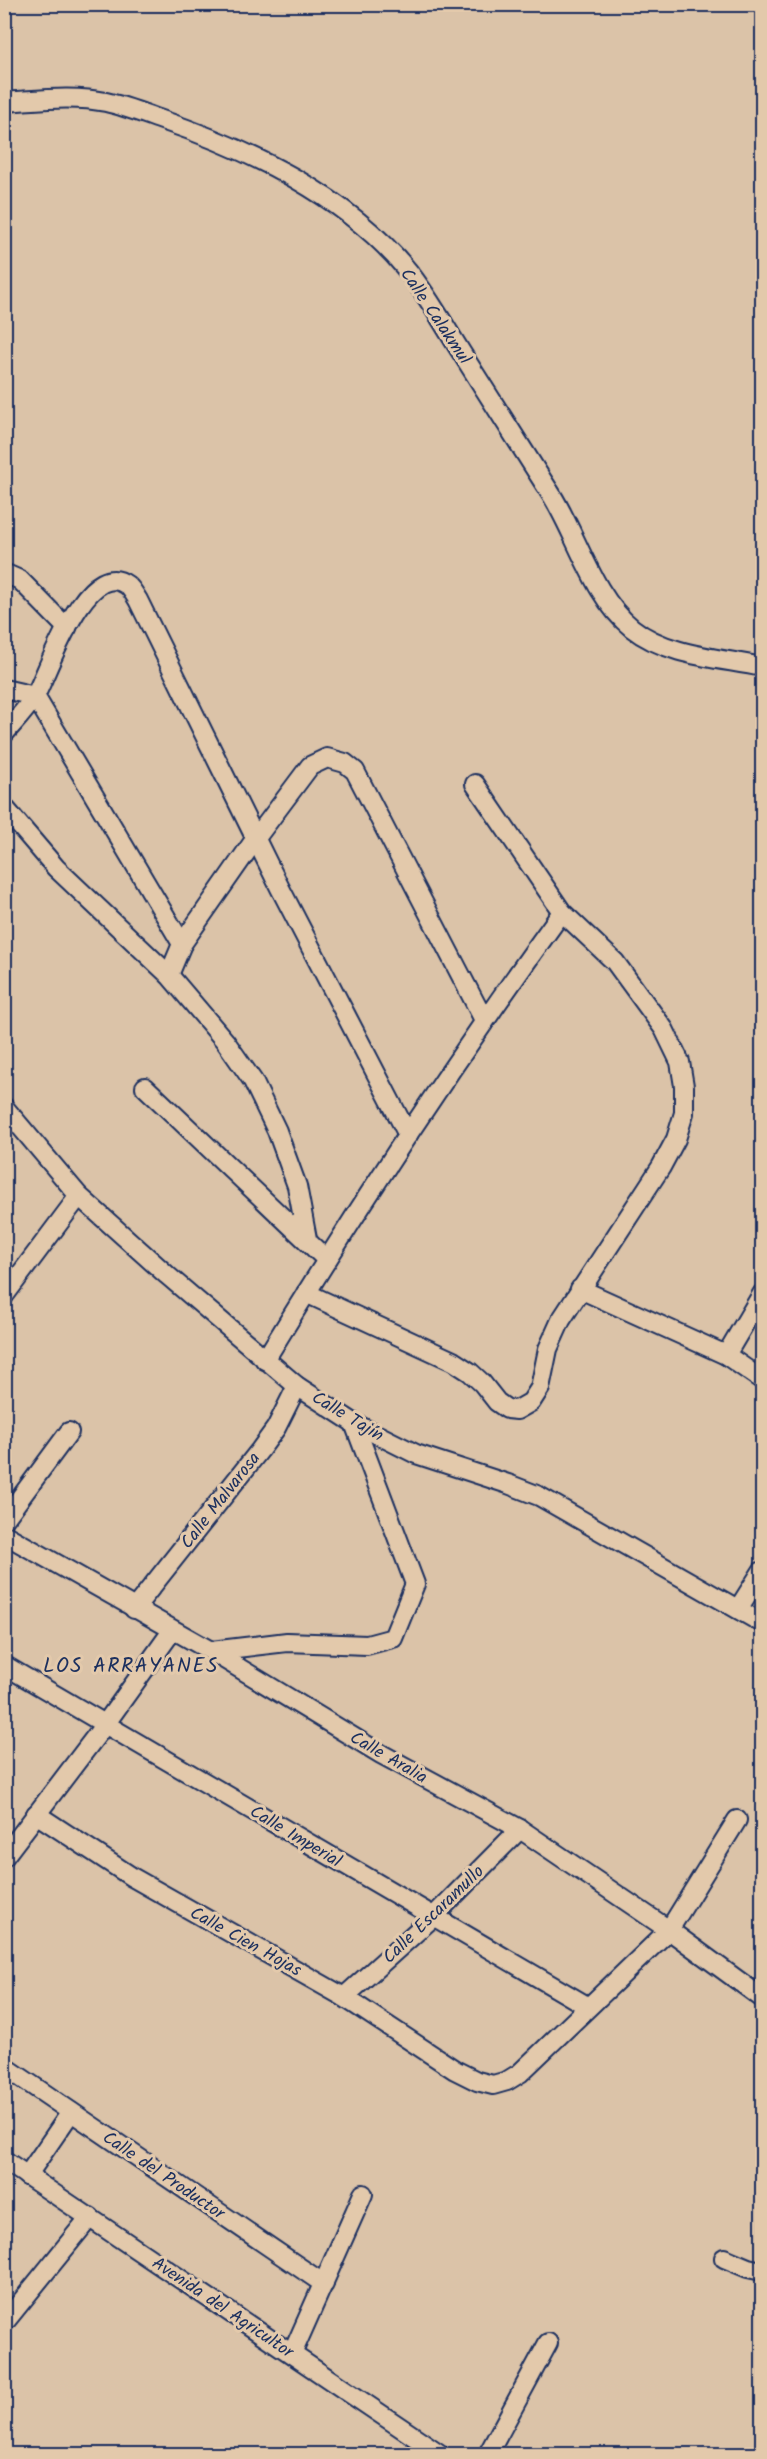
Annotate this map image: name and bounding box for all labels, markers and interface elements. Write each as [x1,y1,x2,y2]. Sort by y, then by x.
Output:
street label: Calle Calakmul [392,263,478,372]
street label: Calle Tajín [306,1384,389,1450]
street label: Calle Malvarosa [174,1446,269,1556]
district label: LOS ARRAYANES [43,1650,219,1683]
street label: Calle Aralia [344,1724,433,1792]
street label: Calle Imperial [244,1798,347,1877]
street label: Calle Escaramullo [376,1859,492,1971]
street label: Calle Cien Hojas [184,1900,307,1985]
street label: Calle del Productor [96,2124,231,2229]
street label: Avenida del Agricultor [145,2250,300,2367]

